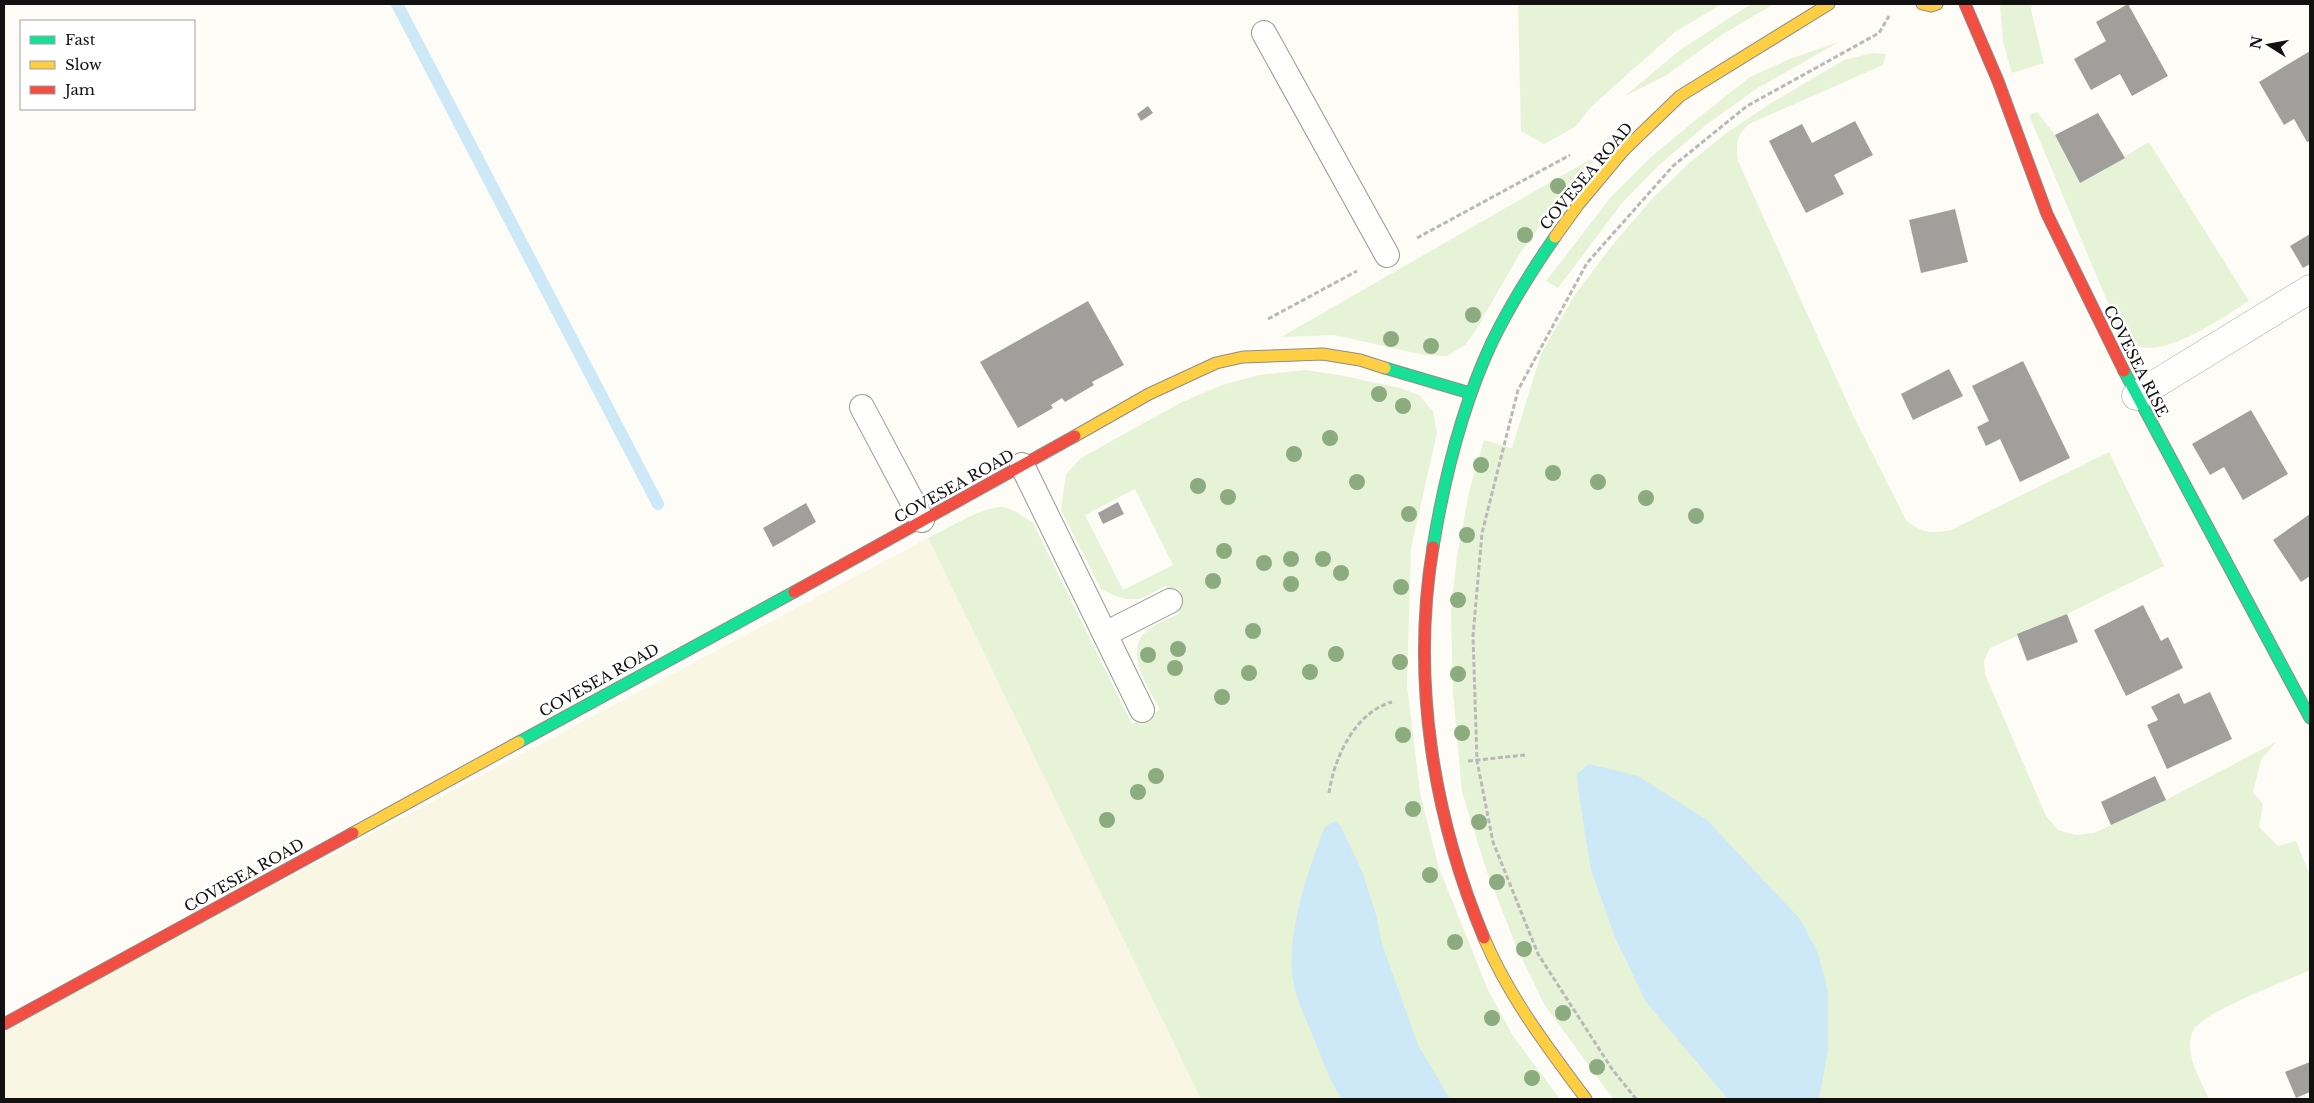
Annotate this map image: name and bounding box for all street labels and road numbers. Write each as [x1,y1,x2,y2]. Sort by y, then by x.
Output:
street label: COVESEA ROAD [1536,118,1636,234]
street label: COVESEA RISE [2100,302,2172,420]
street label: COVESEA ROAD [891,445,1017,527]
street label: COVESEA ROAD [536,639,662,721]
street label: COVESEA ROAD [181,834,307,916]

